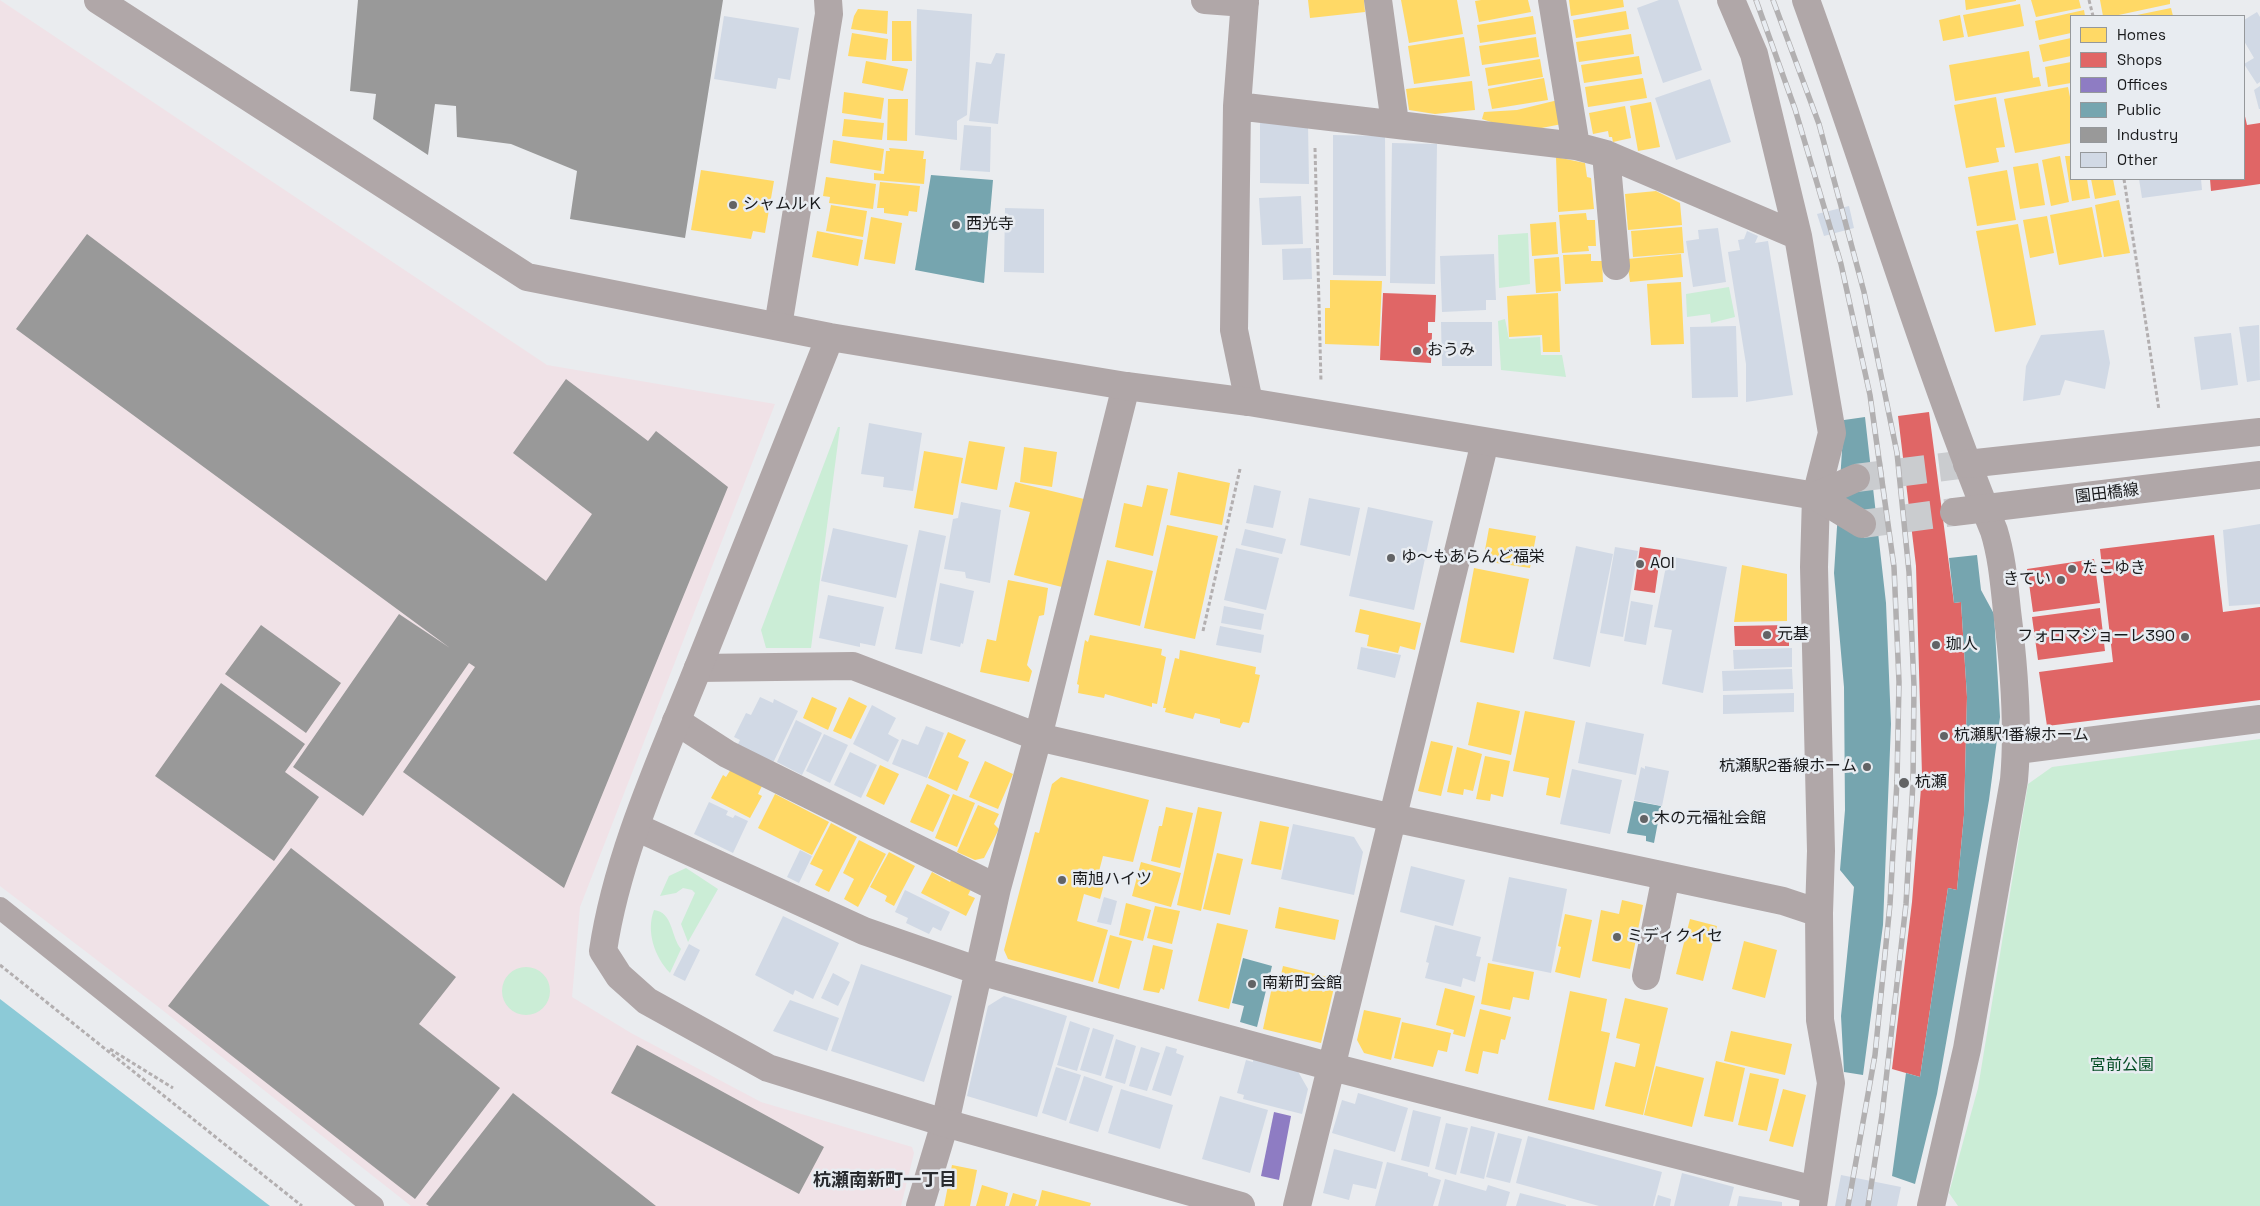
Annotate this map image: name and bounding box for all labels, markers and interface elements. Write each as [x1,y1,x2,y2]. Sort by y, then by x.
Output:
legend [2070,15,2245,180]
text: Homes [2117,25,2166,44]
text: Shops [2117,50,2162,69]
text: Offices [2117,75,2168,94]
text: Public [2117,100,2161,119]
text: Industry [2117,125,2178,144]
text: Other [2117,150,2158,169]
place label: シャムルＫ [743,195,823,215]
marker: シャムルＫ [727,199,739,211]
place label: 西光寺 [966,215,1014,235]
marker: 西光寺 [950,219,962,231]
place label: おうみ [1427,341,1475,361]
marker: おうみ [1411,345,1423,357]
street label: 園田橋線 [2074,481,2140,507]
place label: ゆ～もあらんど福栄 [1401,548,1545,568]
marker: ゆ～もあらんど福栄 [1385,552,1397,564]
place label: AOI [1650,554,1675,574]
marker: AOI [1634,558,1646,570]
place label: たこゆき [2082,559,2146,579]
marker: たこゆき [2066,563,2078,575]
place label: きてい [2003,570,2051,590]
marker: きてい [2055,574,2067,586]
place label: 元基 [1777,625,1809,645]
place label: フォロマジョーレ390 [2017,627,2175,647]
marker: 元基 [1761,629,1773,641]
marker: フォロマジョーレ390 [2179,631,2191,643]
place label: 珈人 [1946,635,1978,655]
marker: 珈人 [1930,639,1942,651]
place label: 杭瀬駅1番線ホーム [1954,726,2089,746]
marker: 杭瀬駅1番線ホーム [1938,730,1950,742]
place label: 杭瀬駅2番線ホーム [1719,757,1857,777]
marker: 杭瀬駅2番線ホーム [1861,761,1873,773]
place label: 杭瀬 [1915,773,1947,793]
marker: 杭瀬 [1897,776,1911,790]
place label: 木の元福祉会館 [1654,809,1766,829]
marker: 木の元福祉会館 [1638,813,1650,825]
place label: 南旭ハイツ [1072,870,1152,890]
marker: 南旭ハイツ [1056,874,1068,886]
place label: ミディクイセ [1627,927,1723,947]
marker: ミディクイセ [1611,931,1623,943]
place label: 南新町会館 [1262,974,1342,994]
marker: 南新町会館 [1246,978,1258,990]
park label: 宮前公園 [2090,1056,2154,1076]
district label: 杭瀬南新町一丁目 [813,1170,957,1192]

